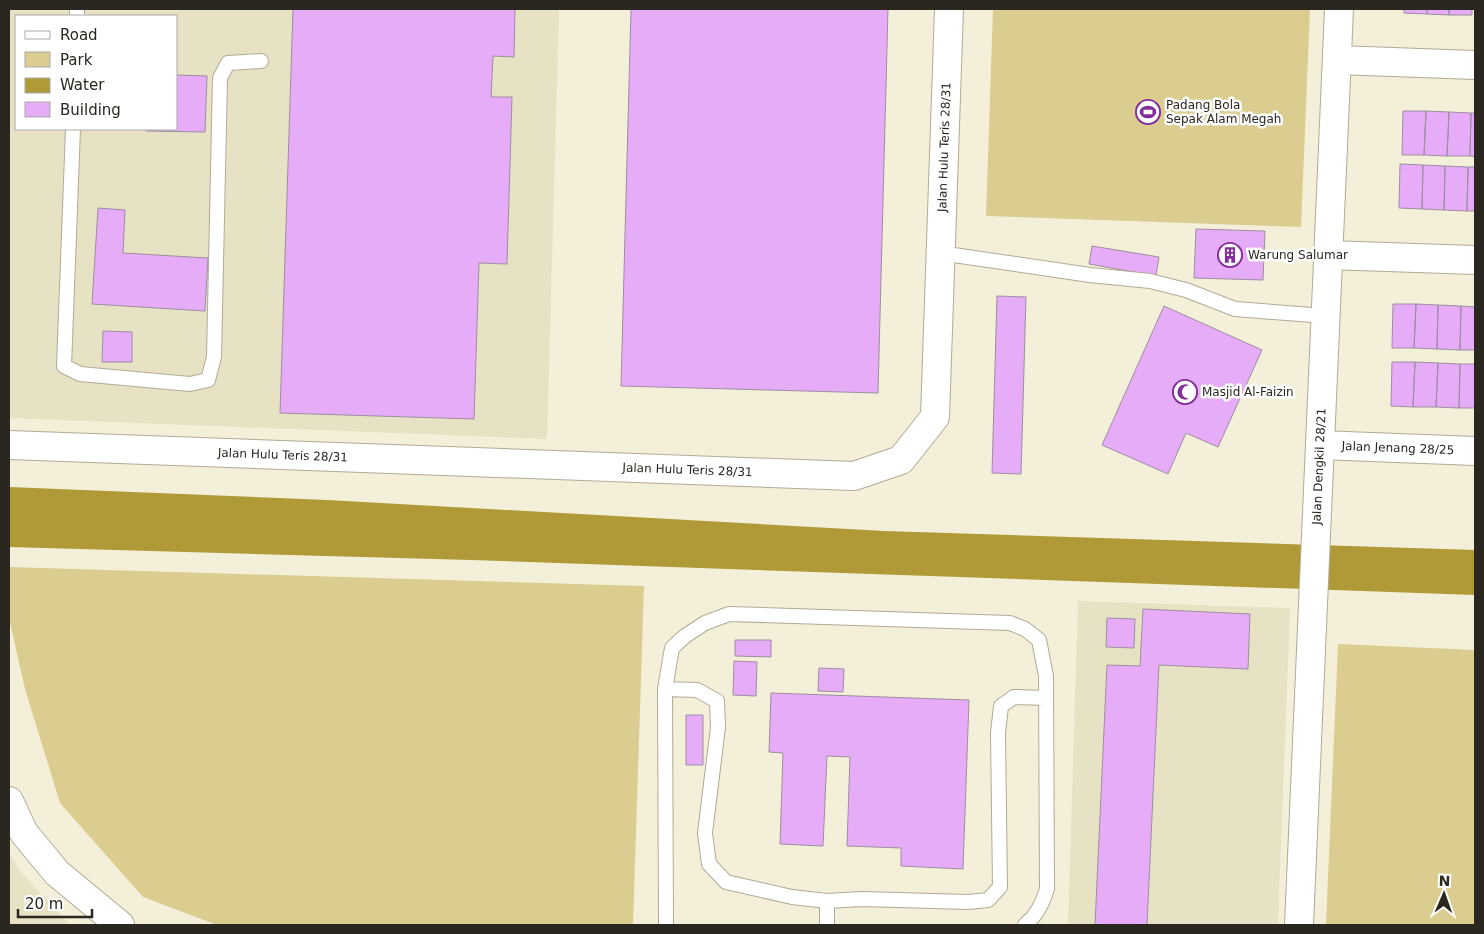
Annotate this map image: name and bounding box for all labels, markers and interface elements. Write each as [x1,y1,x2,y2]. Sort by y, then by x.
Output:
legend [15,15,178,130]
text: Road [60,26,98,44]
text: Park [60,51,93,69]
text: Water [60,76,105,94]
street label: Jalan Hulu Teris 28/31 [935,82,953,213]
place label: Padang Bola Sepak Alam Megah [1166,98,1281,126]
sports icon: Padang Bola Sepak Alam Megah [1135,99,1161,125]
text: Building [60,101,121,119]
building icon: Warung Salumar [1217,242,1243,268]
place label: Warung Salumar [1248,248,1348,262]
mosque icon: Masjid Al-Faizin [1172,379,1198,405]
place label: Masjid Al-Faizin [1202,385,1294,399]
street label: Jalan Dengkil 28/21 [1309,408,1329,526]
street label: Jalan Jenang 28/25 [1340,439,1454,457]
street label: Jalan Hulu Teris 28/31 [217,446,348,464]
street label: Jalan Hulu Teris 28/31 [621,460,753,479]
north arrow [1419,869,1469,919]
text: N [1438,873,1451,889]
scale bar [18,886,91,918]
text: 20 m [25,895,63,913]

